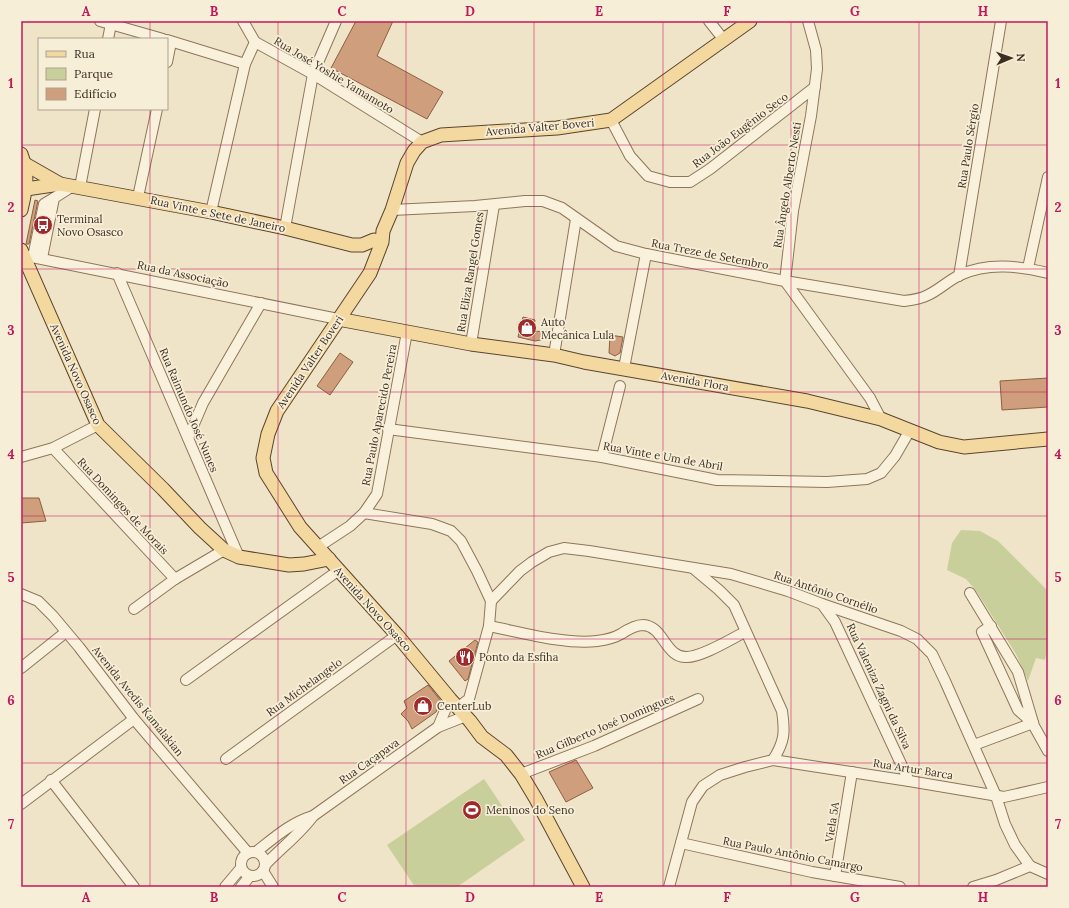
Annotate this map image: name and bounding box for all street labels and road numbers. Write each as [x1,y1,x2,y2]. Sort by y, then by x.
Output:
street label: Rua José Yoshie Yamamoto [272,34,396,116]
street label: Rua João Eugênio Seco [689,89,791,171]
street label: Rua Paulo Sérgio [954,102,982,190]
street label: Avenida Valter Boveri [484,115,595,139]
street label: Rua Ângelo Alberto Nesti [770,121,804,249]
street label: Rua Vinte e Sete de Janeiro [149,193,287,235]
street label: Rua Eliza Rangel Gomes [454,211,486,333]
street label: Rua Treze de Setembro [650,236,770,272]
street label: Rua da Associação [136,257,230,291]
street label: Avenida Valter Boveri [273,313,346,412]
street label: Avenida Novo Osasco [47,320,105,427]
street label: Rua Paulo Aparecido Pereira [358,343,400,487]
street label: Rua Raimundo José Nunes [156,346,222,474]
street label: Avenida Flora [659,368,730,394]
street label: Rua Vinte e Um de Abril [602,439,724,473]
street label: Rua Domingos de Morais [75,455,171,557]
street label: Avenida Novo Osasco [331,563,415,654]
street label: Rua Antônio Cornélio [772,568,880,616]
street label: Rua Valeniza Zagni da Silva [844,621,914,751]
street label: Avenida Avedis Kamalakian [89,642,187,759]
street label: Rua Michelangelo [263,655,345,719]
street label: Rua Gilberto José Domingues [533,690,677,762]
street label: Rua Caçapava [336,735,402,787]
street label: Rua Artur Barca [872,756,954,782]
street label: Viela 5A [822,800,842,844]
street label: Rua Paulo Antônio Camargo [722,834,864,874]

